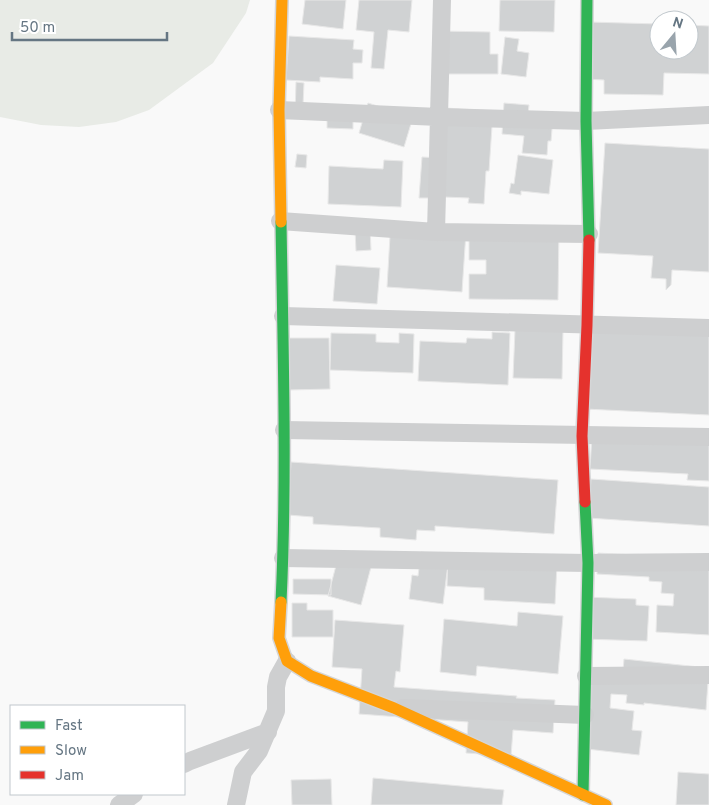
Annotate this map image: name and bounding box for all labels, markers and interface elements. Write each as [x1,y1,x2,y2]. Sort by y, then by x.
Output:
scale bar [12,10,168,42]
north arrow [649,10,699,60]
text: N [670,14,685,34]
text: 50 m [20,19,55,38]
legend [10,705,185,795]
text: Fast [55,717,83,736]
text: Slow [55,742,87,761]
text: Jam [55,767,84,786]

